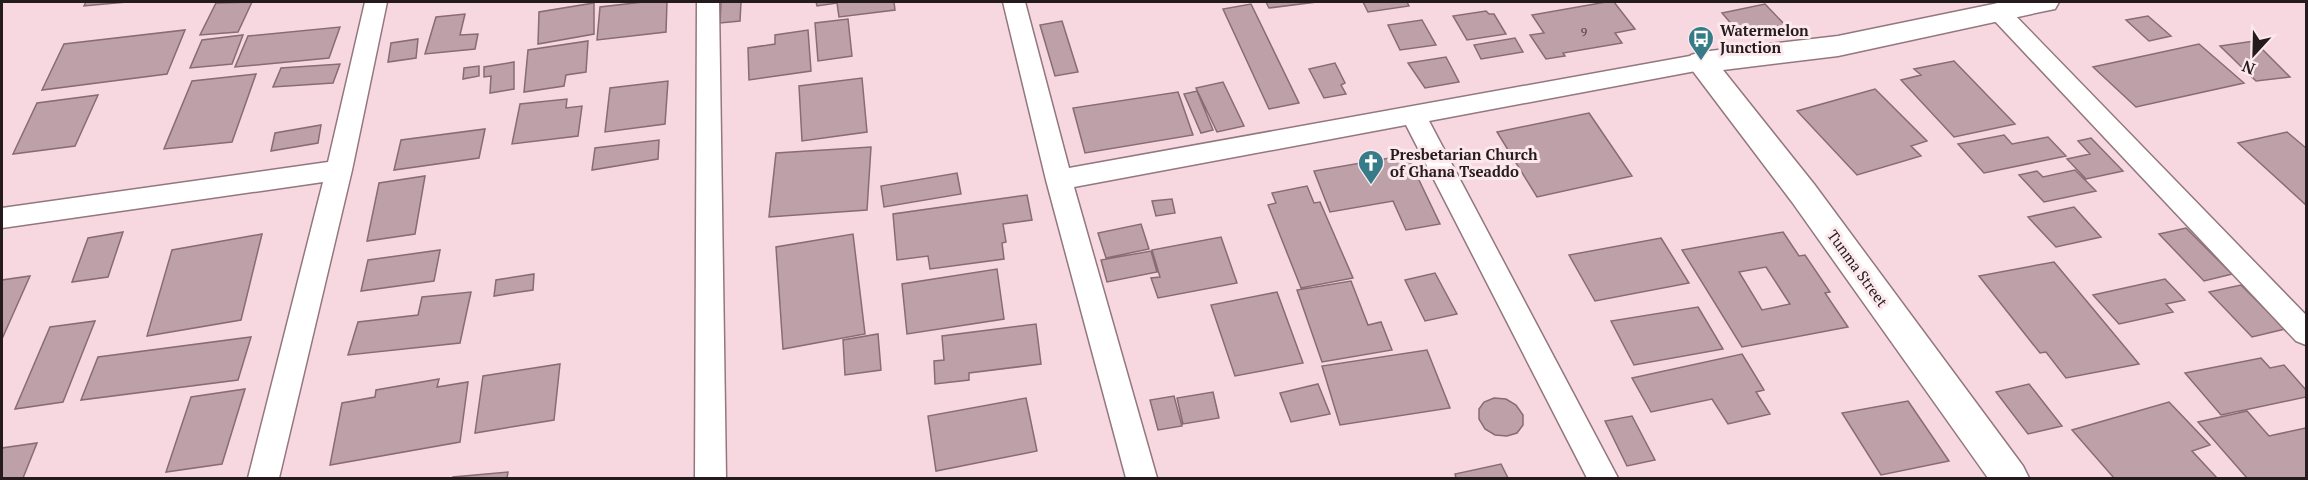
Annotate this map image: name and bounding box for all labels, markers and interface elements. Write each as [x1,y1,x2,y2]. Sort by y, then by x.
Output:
place label: Watermelon Junction [1720,20,1809,57]
house number: 9 [1581,24,1587,39]
bus stop icon: Watermelon Junction [1686,24,1716,62]
north arrow [2224,24,2284,84]
text: N [2239,55,2258,80]
place label: Presbetarian Church of Ghana Tseaddo [1390,144,1538,181]
church icon: Presbetarian Church of Ghana Tseaddo [1356,148,1386,186]
street label: Tunma Street [1823,225,1893,311]

